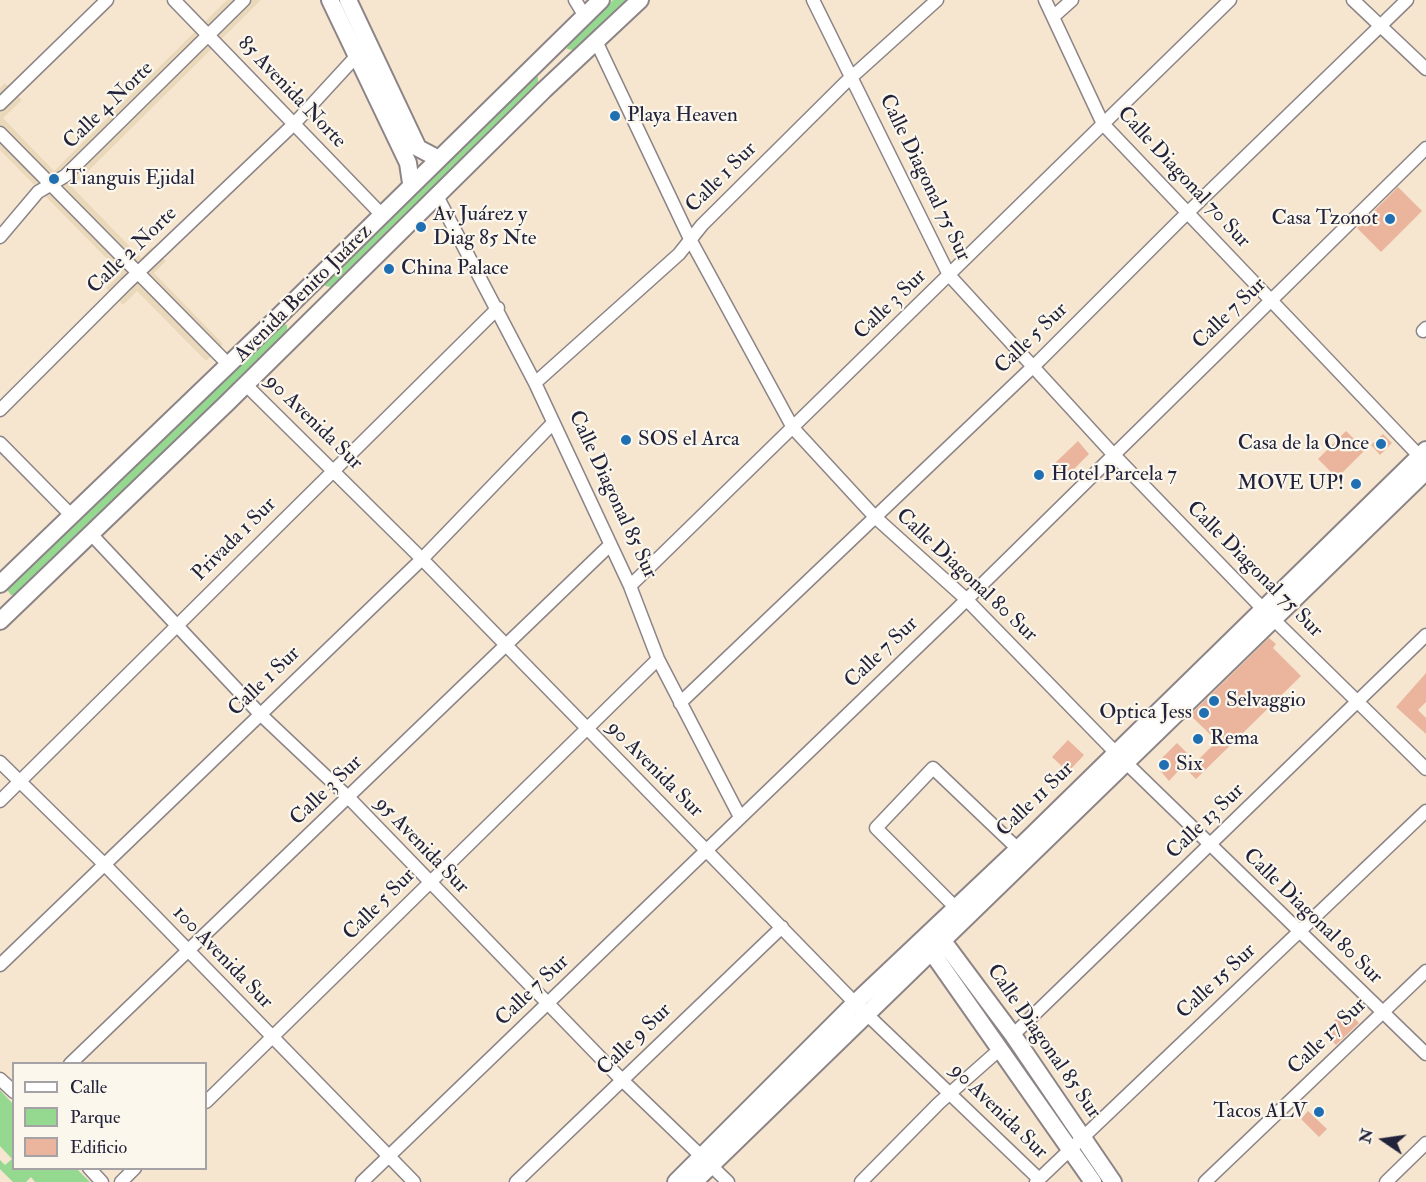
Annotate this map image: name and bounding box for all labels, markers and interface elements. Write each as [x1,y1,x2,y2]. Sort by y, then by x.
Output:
street label: 85 Avenida Norte [231,32,351,154]
street label: Calle 4 Norte [59,57,159,155]
street label: Calle Diagonal 75 Sur [873,91,975,265]
street label: Calle Diagonal 70 Sur [1111,102,1255,254]
place label: Playa Heaven [627,103,738,129]
marker: Playa Heaven [608,109,622,123]
street label: Calle 1 Sur [681,137,763,219]
place label: Tianguis Ejidal [66,166,195,192]
marker: Tianguis Ejidal [47,172,61,186]
street label: Calle 2 Norte [83,202,183,300]
place label: Av Juárez y Diag 85 Nte [433,202,537,252]
place label: Casa Tzonot [1271,206,1378,232]
marker: Casa Tzonot [1383,212,1397,226]
street label: Avenida Benito Juárez [230,220,378,368]
marker: Av Juárez y Diag 85 Nte [414,220,428,234]
place label: China Palace [401,256,509,282]
marker: China Palace [382,262,396,276]
street label: Calle 3 Sur [850,264,932,346]
street label: Calle 7 Sur [1188,273,1272,355]
street label: Calle 5 Sur [990,298,1074,380]
street label: 90 Avenida Sur [259,370,367,476]
street label: Calle Diagonal 85 Sur [562,407,662,583]
place label: SOS el Arca [638,427,740,453]
place label: Casa de la Once [1238,431,1369,457]
marker: SOS el Arca [619,433,633,447]
marker: Casa de la Once [1374,437,1388,451]
place label: Hotel Parcela 7 [1051,462,1177,488]
marker: Hotel Parcela 7 [1032,468,1046,482]
place label: MOVE UP! [1237,471,1344,497]
marker: MOVE UP! [1349,477,1363,491]
street label: Privada 1 Sur [188,493,282,587]
street label: Calle Diagonal 75 Sur [1181,497,1327,643]
street label: Calle Diagonal 80 Sur [890,504,1042,648]
street label: Calle 7 Sur [840,612,924,694]
street label: Calle 1 Sur [224,642,306,722]
place label: Selvaggio [1226,688,1306,714]
marker: Selvaggio [1207,694,1221,708]
place label: Optica Jess [1099,700,1192,726]
marker: Optica Jess [1197,706,1211,720]
street label: 90 Avenida Sur [600,716,708,824]
place label: Rema [1210,726,1259,752]
marker: Rema [1191,732,1205,746]
street label: Calle 3 Sur [286,750,368,832]
place label: Six [1176,752,1203,778]
street label: Calle 11 Sur [992,757,1080,843]
marker: Six [1157,758,1171,772]
street label: Calle 13 Sur [1162,779,1250,865]
street label: 95 Avenida Sur [369,792,473,900]
street label: Calle Diagonal 80 Sur [1237,844,1387,990]
street label: Calle 5 Sur [339,864,421,946]
street label: 100 Avenida Sur [166,901,278,1015]
street label: Calle 15 Sur [1172,939,1262,1025]
street label: Calle 7 Sur [491,950,575,1032]
street label: Calle Diagonal 85 Sur [980,960,1106,1124]
street label: Calle 17 Sur [1283,993,1373,1081]
street label: Calle 9 Sur [593,999,677,1081]
street label: 90 Avenida Sur [944,1059,1052,1165]
legend [12,1062,207,1170]
text: Calle [70,1076,107,1099]
place label: Tacos ALV [1213,1099,1307,1125]
marker: Tacos ALV [1312,1105,1326,1119]
text: Parque [70,1106,120,1129]
north arrow [1354,1110,1414,1170]
text: N [1355,1127,1378,1145]
text: Edificio [70,1136,127,1159]

